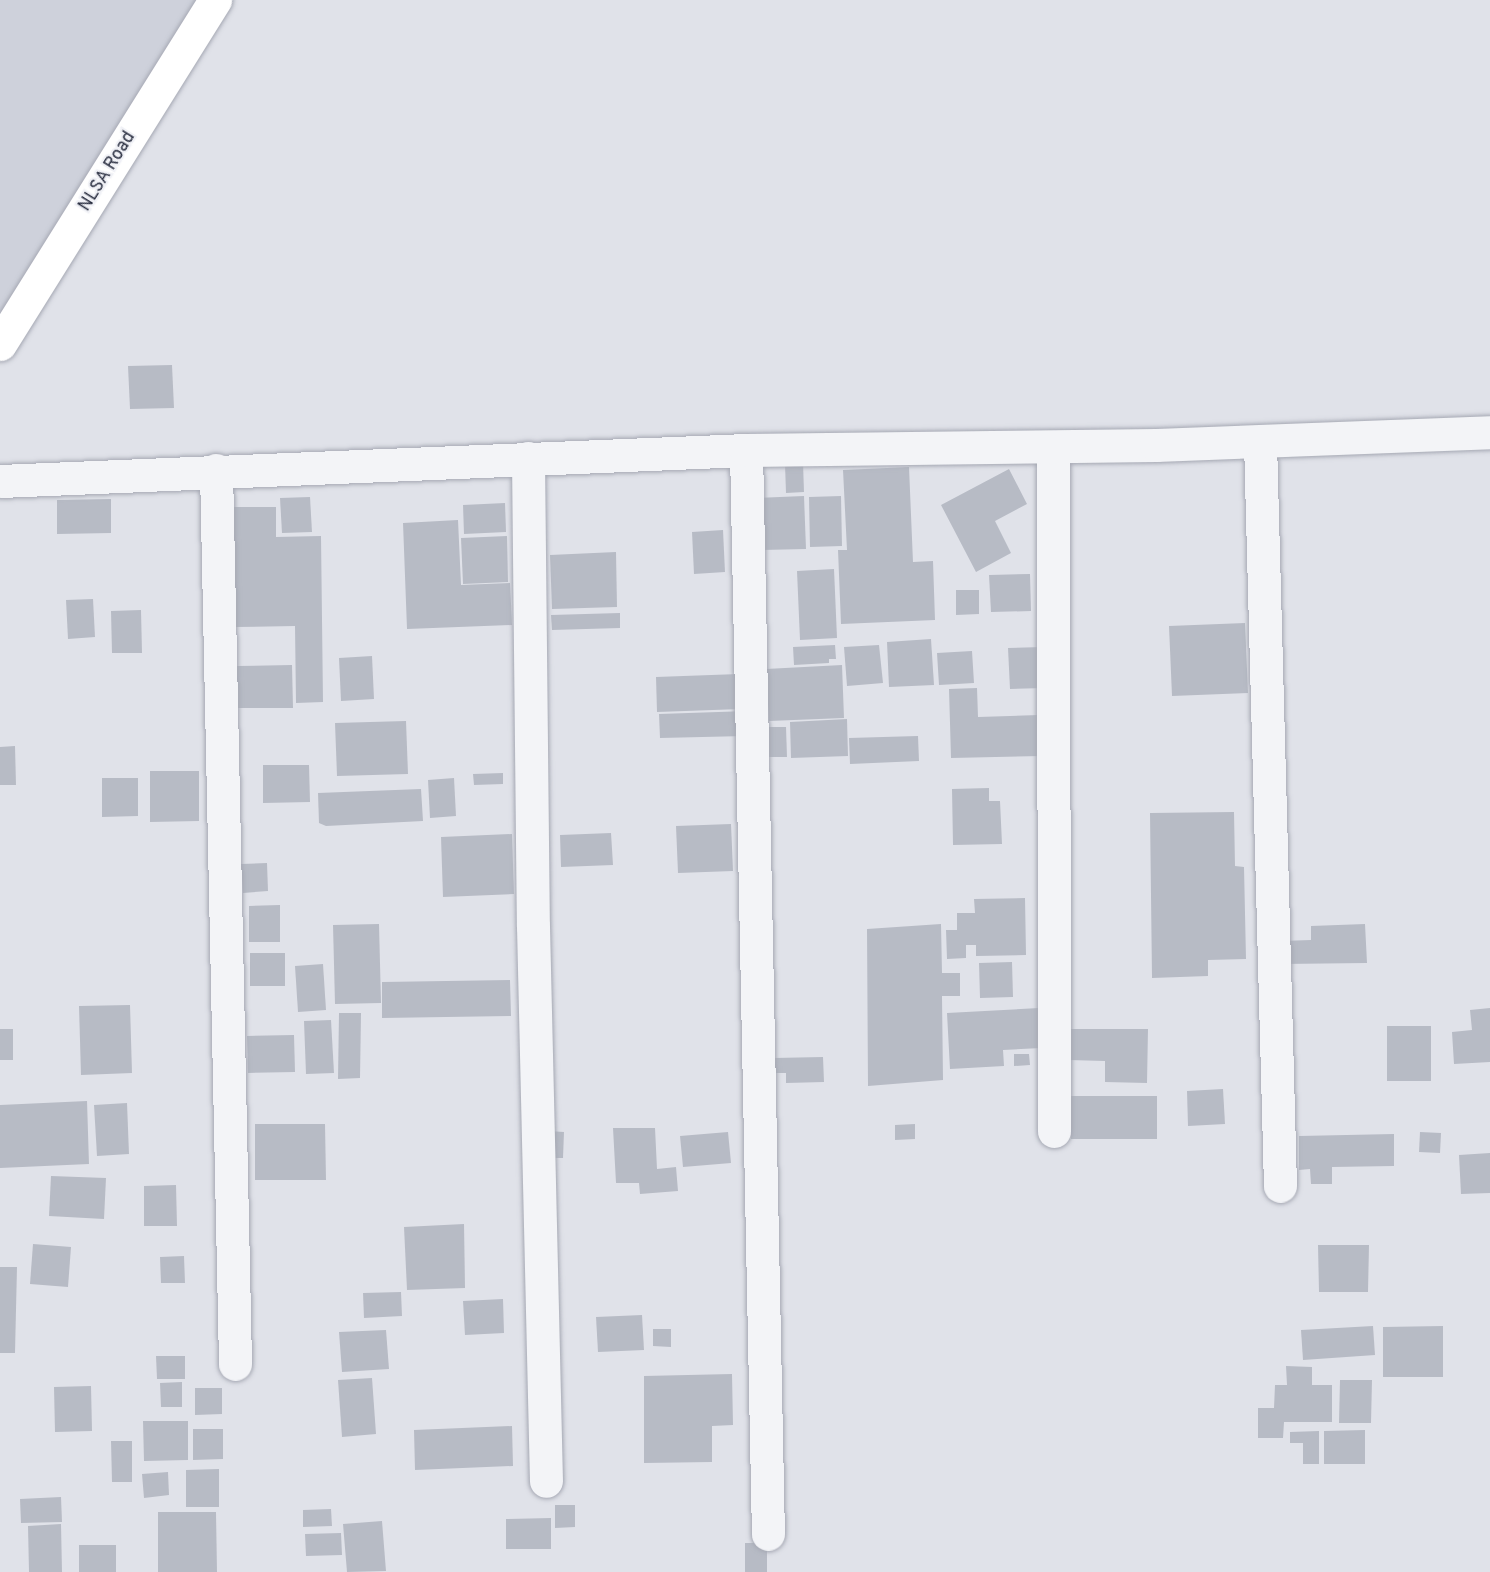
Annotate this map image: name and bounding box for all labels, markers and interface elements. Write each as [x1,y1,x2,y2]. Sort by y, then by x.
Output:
street label: NLSA Road [75,128,141,216]

